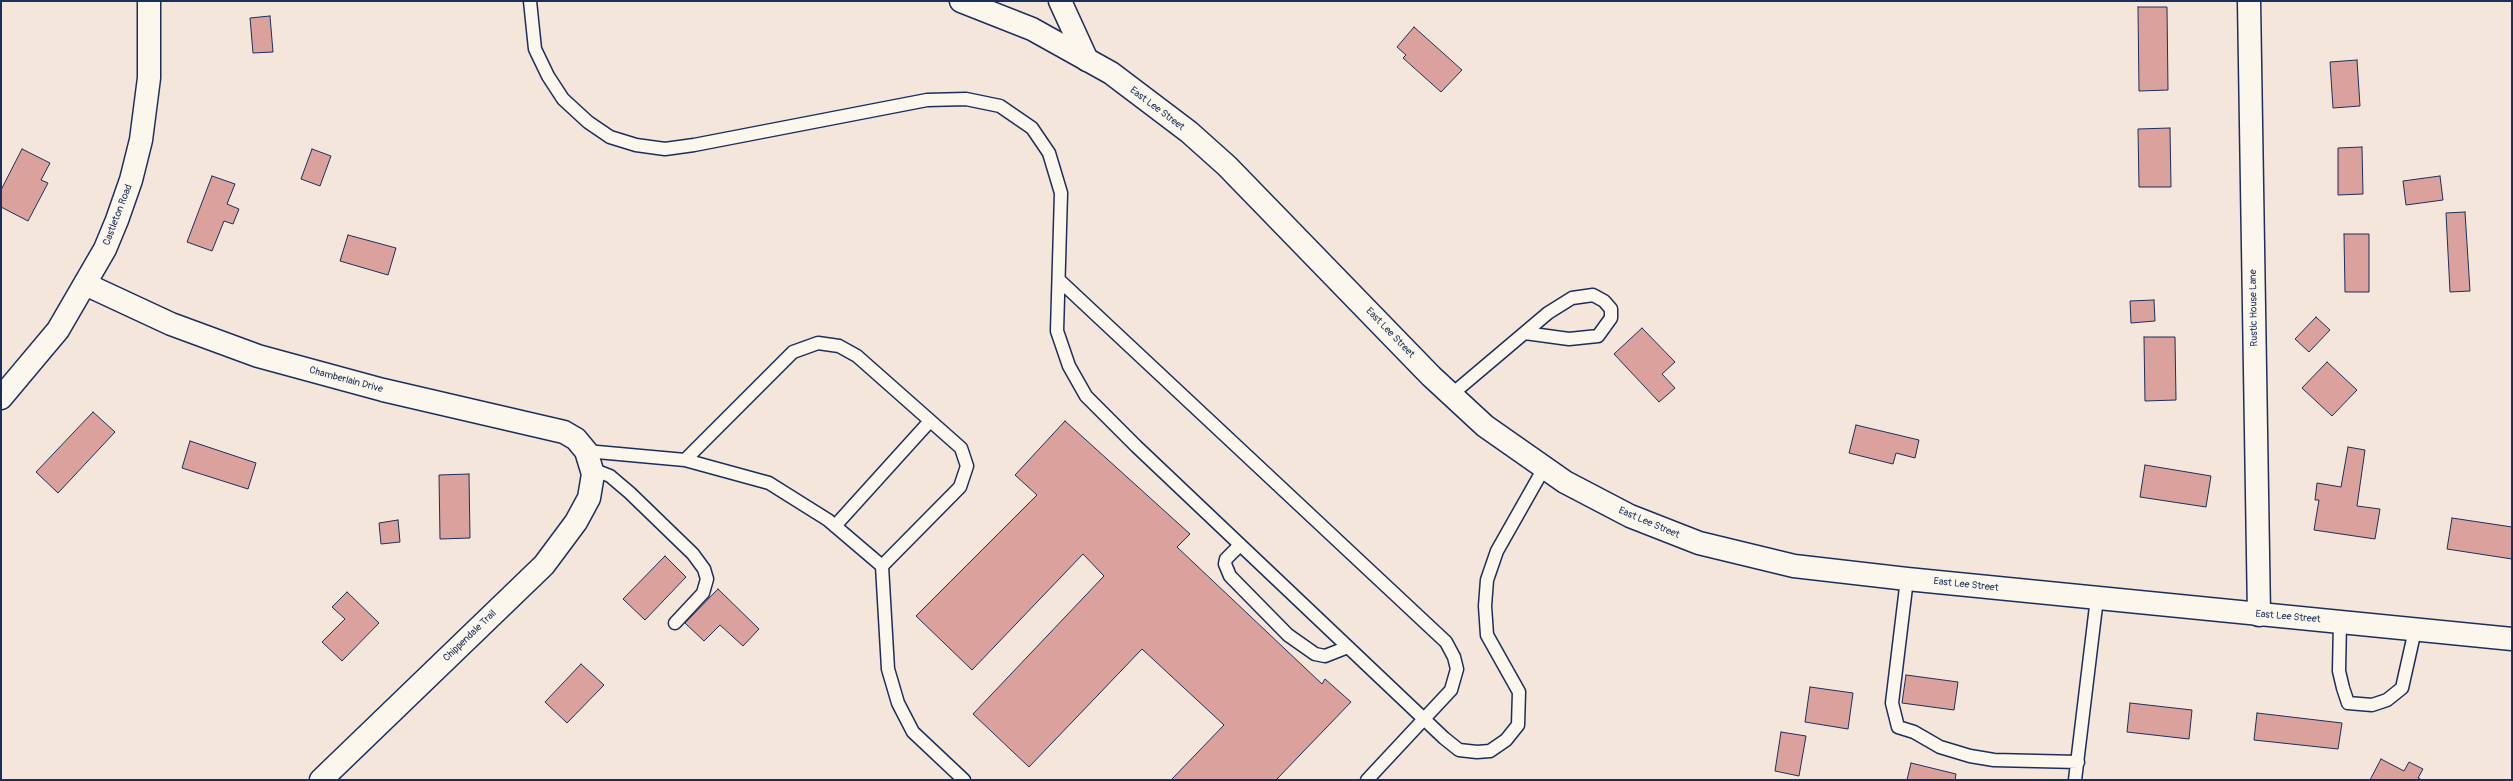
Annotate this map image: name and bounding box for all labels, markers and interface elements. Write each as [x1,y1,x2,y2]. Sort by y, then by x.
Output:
street label: East Lee Street [1127,85,1187,133]
street label: Castleton Road [101,183,135,247]
street label: Rustic House Lane [2247,269,2261,347]
street label: East Lee Street [1363,305,1417,361]
street label: Chamberlain Drive [308,364,384,396]
street label: East Lee Street [1617,505,1681,541]
street label: East Lee Street [1933,576,1999,594]
street label: Chippendale Trail [441,608,499,664]
street label: East Lee Street [2255,608,2321,626]

